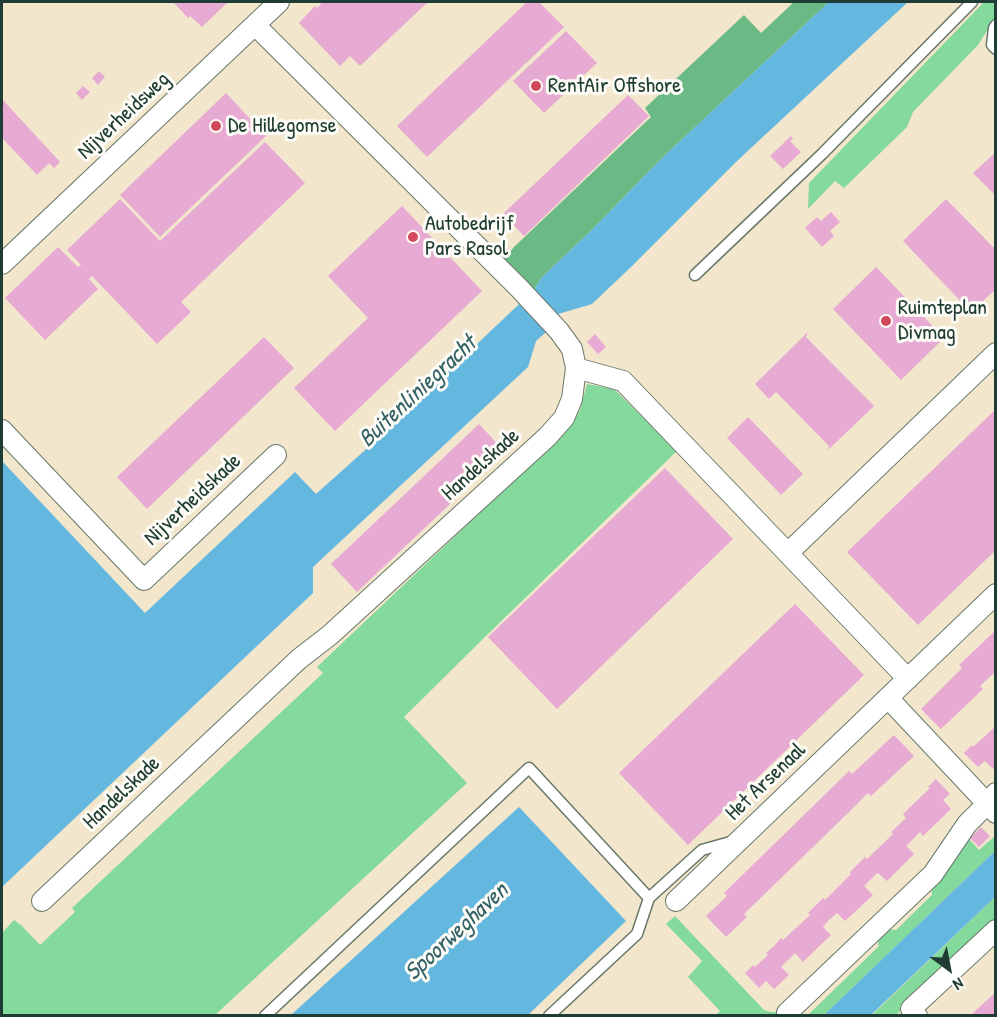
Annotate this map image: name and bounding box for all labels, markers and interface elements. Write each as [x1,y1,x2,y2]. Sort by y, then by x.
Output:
street label: Nijverheidsweg [72,67,176,165]
place label: RentAir Offshore [548,73,681,99]
marker: RentAir Offshore [529,79,543,93]
place label: De Hillegomse [228,113,337,139]
marker: De Hillegomse [209,119,223,133]
place label: Autobedrijf Pars Rasol [425,211,514,262]
marker: Autobedrijf Pars Rasol [406,230,420,244]
place label: Ruimteplan Divmag [898,295,987,346]
marker: Ruimteplan Divmag [879,314,893,328]
water label: Buitenliniegracht [353,330,483,454]
street label: Handelskade [437,423,525,507]
street label: Nijverheidskade [139,448,247,552]
street label: Het Arsenaal [720,737,812,827]
street label: Handelskade [78,751,166,835]
water label: Spoorweghaven [399,877,515,987]
north arrow [919,939,979,999]
text: N [949,973,968,996]

